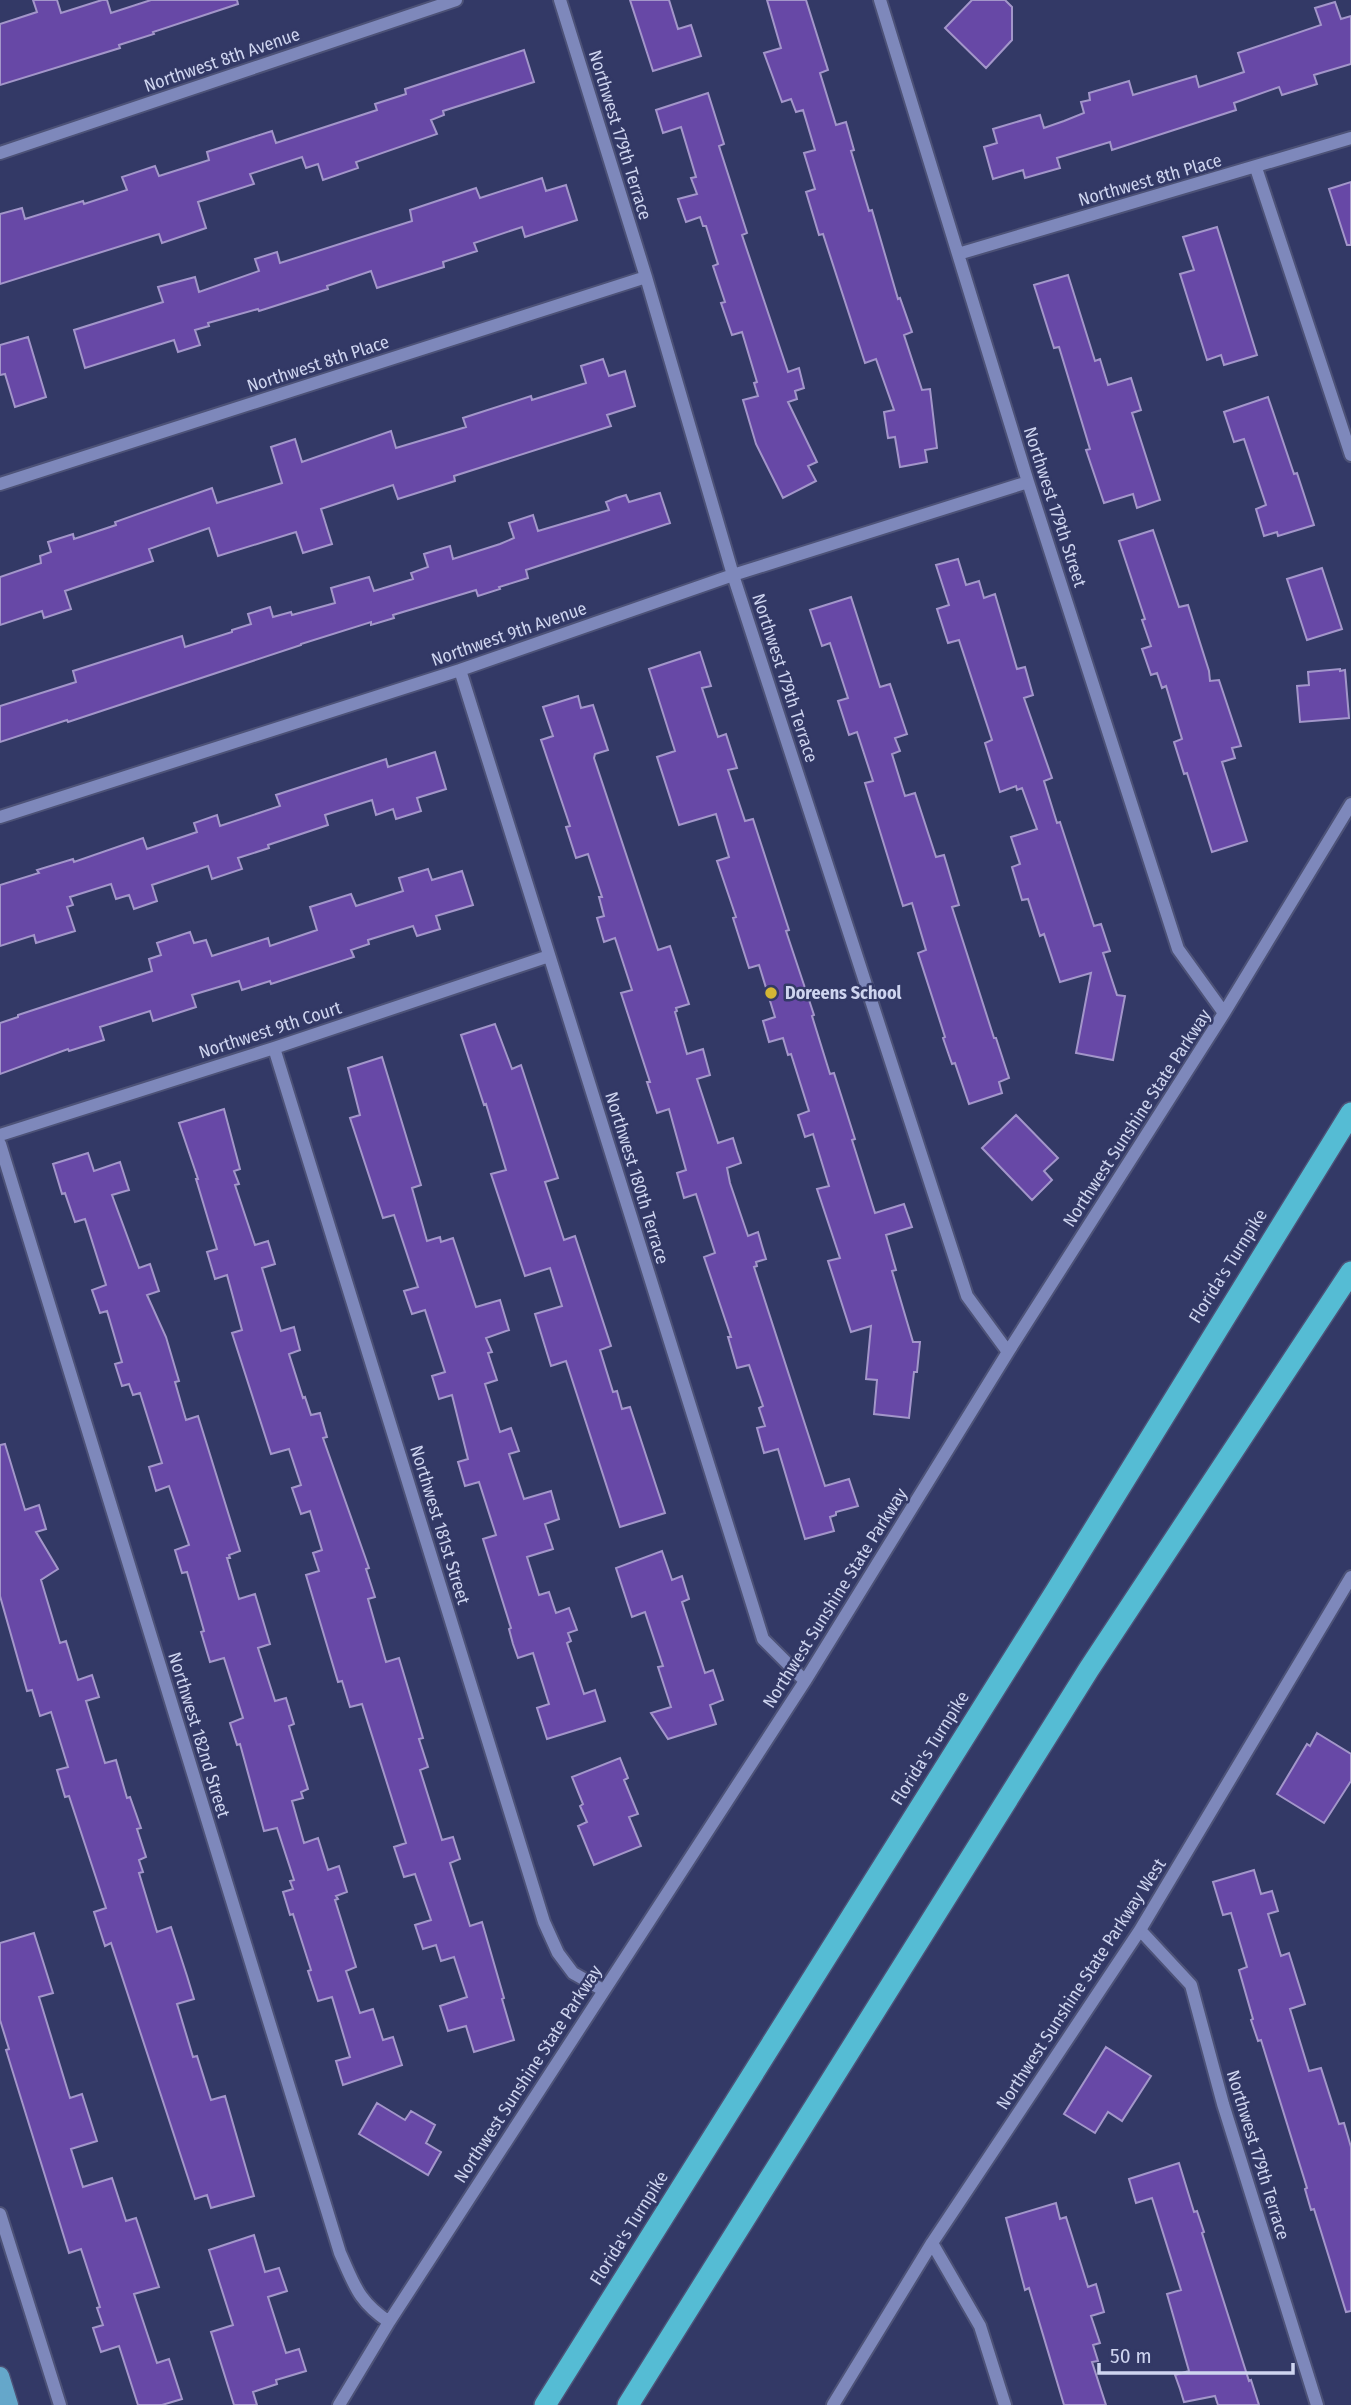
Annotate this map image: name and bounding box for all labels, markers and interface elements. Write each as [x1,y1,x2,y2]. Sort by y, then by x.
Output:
street label: Northwest 8th Avenue [141,23,303,97]
street label: Northwest 179th Terrace [584,48,656,223]
street label: Northwest 8th Place [1076,149,1224,211]
street label: Northwest 8th Place [244,331,392,397]
street label: Northwest 179th Street [1019,424,1091,590]
street label: Northwest 179th Terrace [747,591,823,765]
street label: Northwest 9th Avenue [428,597,590,671]
place label: Doreens School [785,982,902,1004]
marker: Doreens School [763,985,779,1001]
street label: Northwest 9th Court [196,997,344,1063]
street label: Northwest Sunshine State Parkway [1058,1005,1216,1231]
street label: Northwest 180th Terrace [600,1089,674,1267]
street label: Florida's Turnpike [1184,1205,1272,1327]
street label: Northwest 181st Street [405,1443,475,1607]
street label: Northwest Sunshine State Parkway [758,1484,912,1712]
street label: Northwest 182nd Street [163,1650,235,1821]
street label: Florida's Turnpike [886,1687,974,1809]
street label: Northwest Sunshine State Parkway West [991,1854,1171,2114]
street label: Northwest Sunshine State Parkway [449,1961,607,2187]
street label: Northwest 179th Terrace [1222,2068,1294,2243]
street label: Florida's Turnpike [585,2167,673,2289]
scale bar [1099,2332,1293,2376]
text: 50 m [1110,2343,1152,2369]

